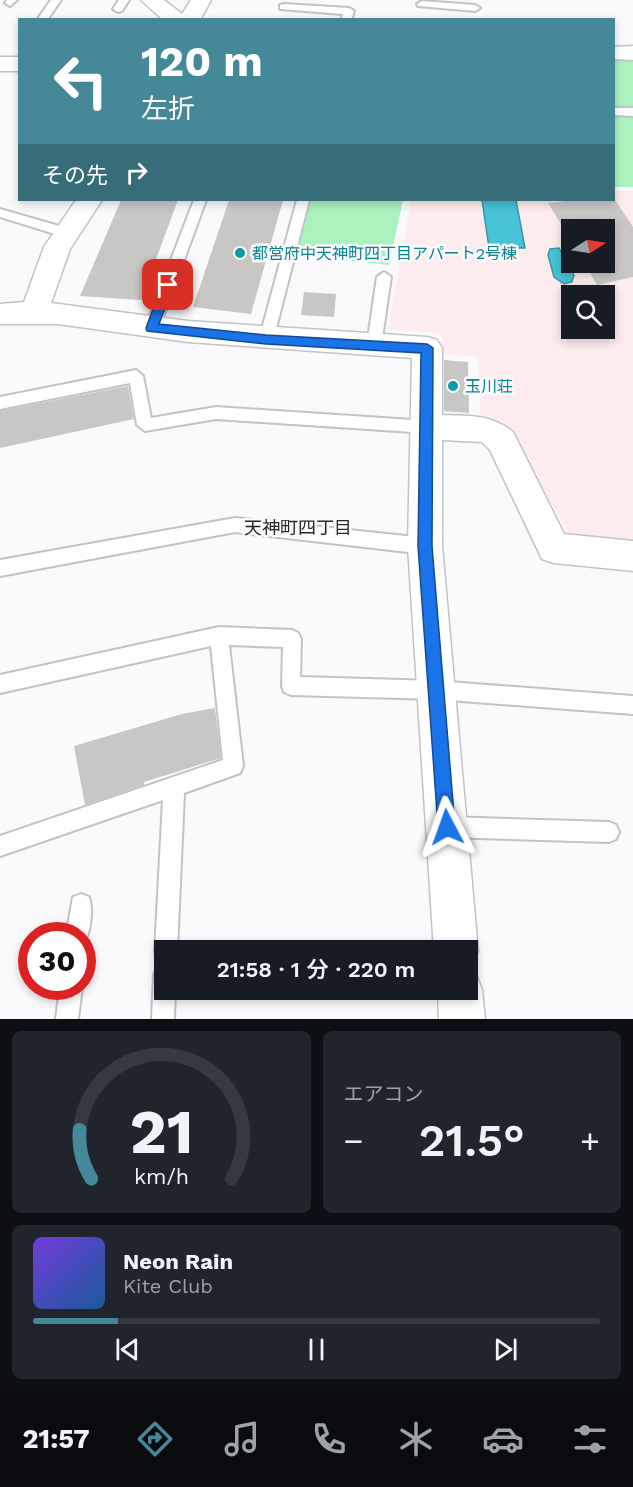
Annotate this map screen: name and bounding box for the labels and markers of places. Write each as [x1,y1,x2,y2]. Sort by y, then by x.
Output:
place label: 都営府中天神町四丁目アパート2号棟 [252,244,517,263]
marker: 都営府中天神町四丁目アパート2号棟 [233,246,247,260]
pin [142,259,193,310]
place label: 玉川荘 [465,377,513,396]
marker: 玉川荘 [446,379,460,393]

